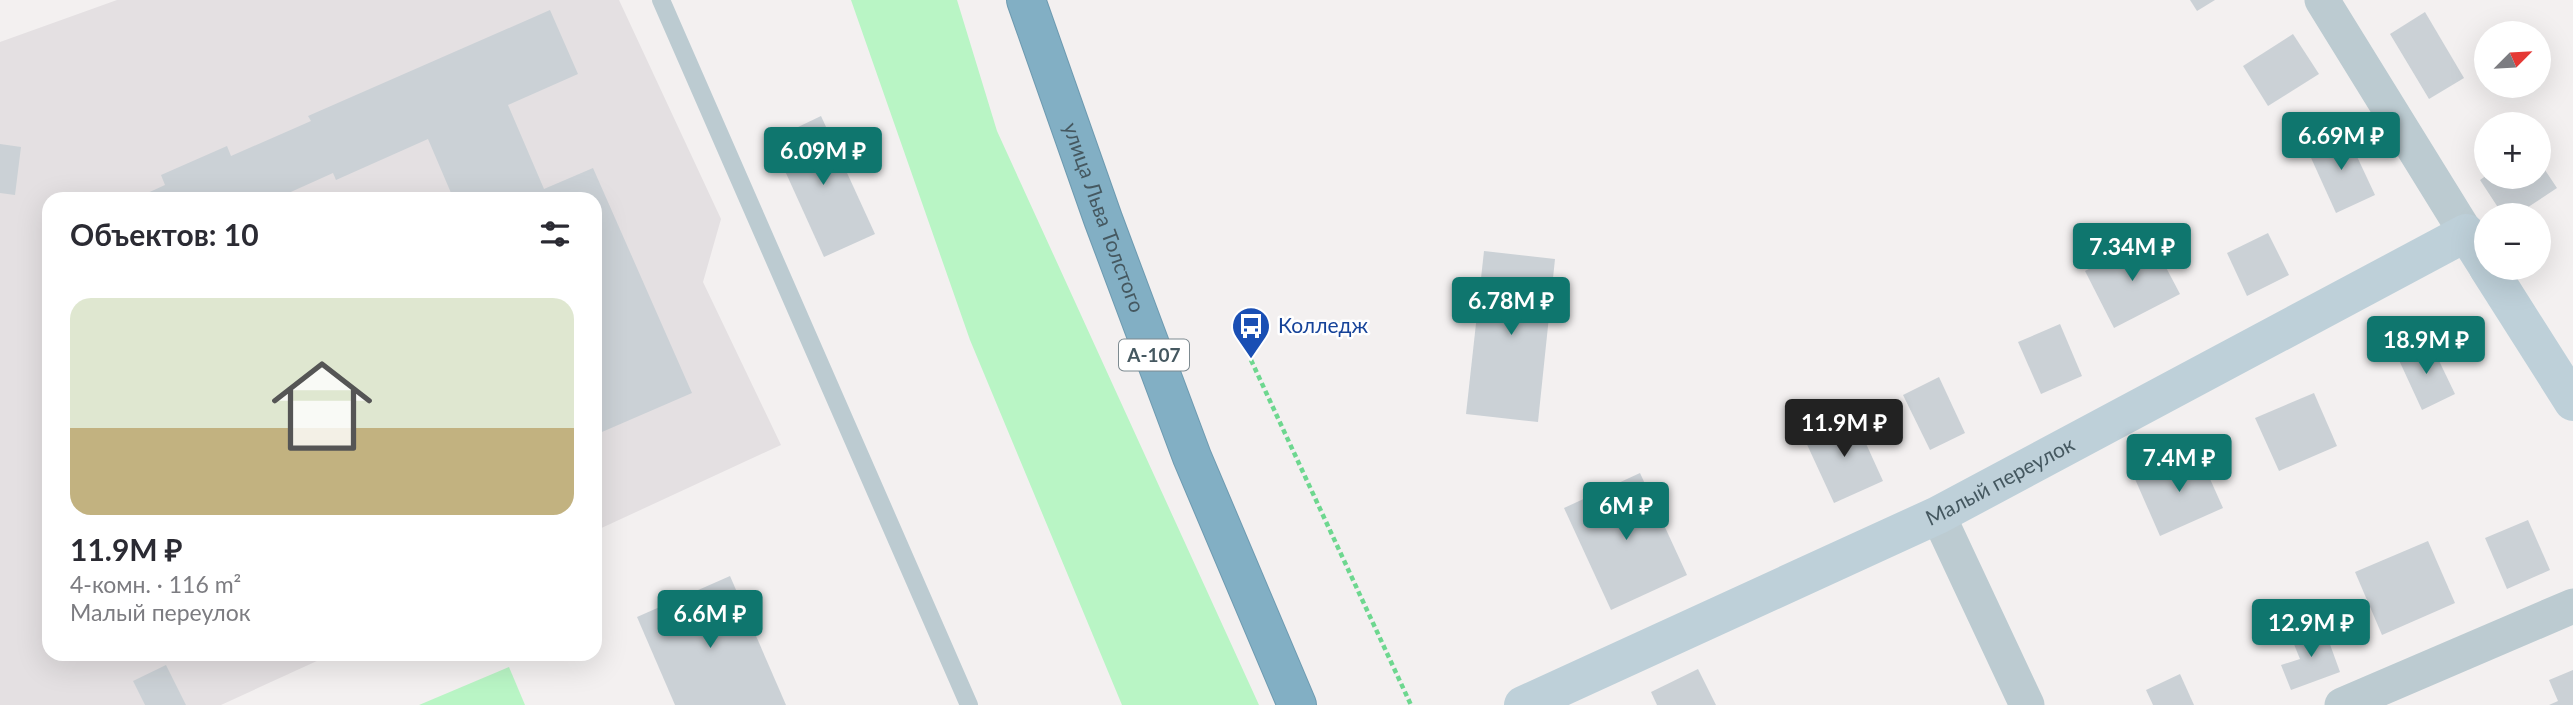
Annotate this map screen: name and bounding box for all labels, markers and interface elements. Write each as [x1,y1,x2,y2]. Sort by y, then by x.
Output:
north arrow [2474,21,2552,98]
map controls [2474,21,2551,280]
button: + [2474,112,2551,189]
pin: 6.69M ₽ [2276,113,2406,172]
street label: улица Льва Толстого [1059,119,1151,316]
text: 6.69M ₽ [2298,121,2384,149]
pin: 6.09M ₽ [758,128,888,187]
text: 6.09M ₽ [780,136,866,164]
button: − [2474,203,2551,280]
icon: filters [536,215,574,253]
text: Объектов: 10 [70,216,259,252]
pin: 7.34M ₽ [2067,224,2197,283]
text: 7.34M ₽ [2089,232,2175,260]
pin: 6.78M ₽ [1446,278,1576,337]
text: 6.78M ₽ [1468,286,1554,314]
bus stop icon: Колледж [1230,305,1272,360]
place label: Колледж [1278,312,1368,337]
pin: 18.9M ₽ [2361,316,2491,376]
text: 18.9M ₽ [2383,325,2469,353]
road number: А-107 [1119,340,1189,370]
icon: home [259,343,385,469]
pin: 11.9M ₽ [1779,400,1909,459]
text: 11.9M ₽ [1801,408,1887,436]
street label: Малый переулок [1921,430,2078,530]
pin: 7.4M ₽ [2122,434,2236,494]
text: 7.4M ₽ [2143,443,2215,471]
pin: 6M ₽ [1585,482,1667,542]
text: 6M ₽ [1599,491,1653,519]
text: 11.9M ₽ [70,531,182,567]
text: 4-комн. · 116 m² [70,570,241,598]
pin: 6.6M ₽ [653,590,767,650]
text: Малый переулок [70,598,251,626]
text: 6.6M ₽ [674,599,746,627]
pin: 12.9M ₽ [2246,600,2376,659]
text: 12.9M ₽ [2268,608,2354,636]

